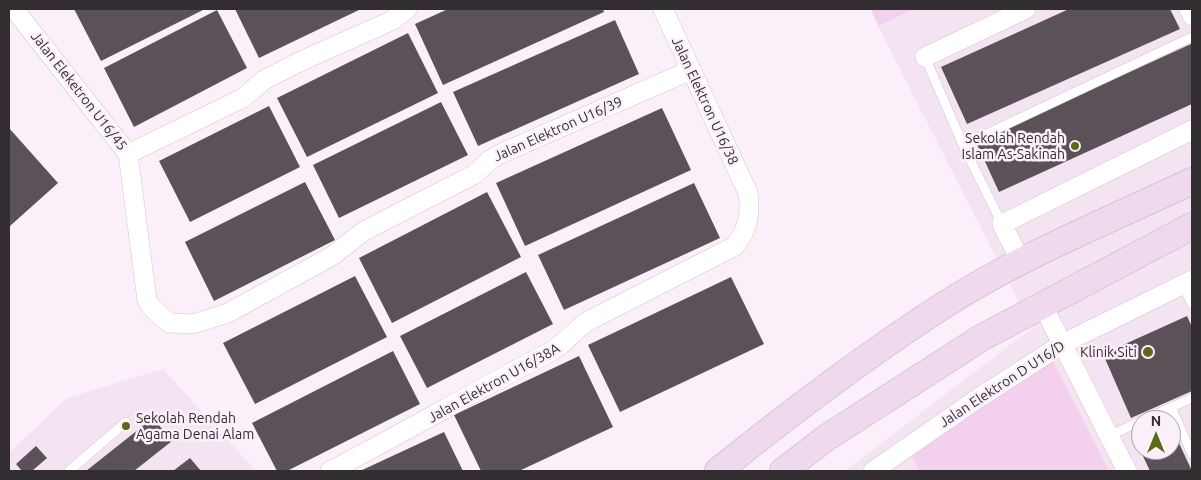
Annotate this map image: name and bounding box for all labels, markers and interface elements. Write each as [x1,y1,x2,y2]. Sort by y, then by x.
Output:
street label: Jalan Eleketron U16/45 [27,28,131,154]
street label: Jalan Elektron U16/38 [668,34,742,168]
street label: Jalan Elektron U16/39 [491,93,625,165]
place label: Sekolah Rendah Islam As-Sakinah [962,130,1065,162]
marker: Sekolah Rendah Islam As-Sakinah [1069,140,1081,152]
street label: Jalan Elektron D U16/D [936,337,1068,431]
street label: Jalan Elektron U16/38A [425,340,563,426]
place label: Klinik Siti [1080,344,1137,360]
marker: Klinik Siti [1141,345,1155,359]
place label: Sekolah Rendah Agama Denai Alam [136,410,254,442]
north arrow [1131,410,1181,460]
text: N [1151,413,1161,429]
marker: Sekolah Rendah Agama Denai Alam [120,420,132,432]

